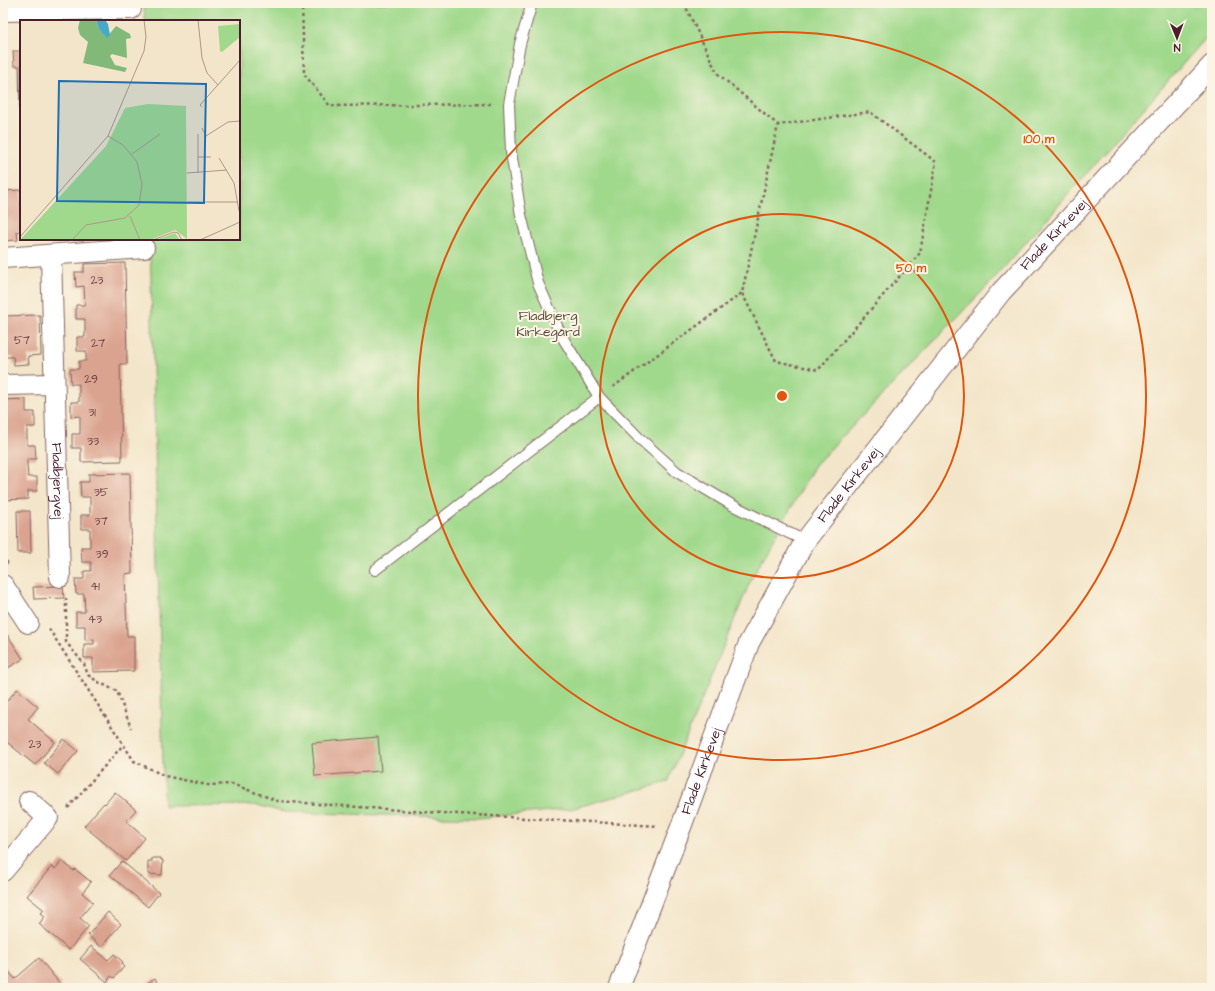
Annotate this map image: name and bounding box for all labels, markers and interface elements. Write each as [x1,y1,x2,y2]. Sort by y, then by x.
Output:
north arrow [1157,18,1197,58]
inset map [20,20,240,240]
text: N [1173,40,1181,55]
text: 100 m [1024,131,1055,148]
street label: Flade Kirkevej [1016,194,1093,275]
text: 50 m [896,260,927,277]
house number: 23 [91,272,103,289]
park label: Fladbjerg Kirkegård [516,306,580,342]
house number: 57 [14,332,31,349]
house number: 27 [91,335,106,352]
house number: 29 [84,371,98,388]
centre of rings [775,389,789,403]
house number: 31 [88,404,96,421]
house number: 33 [87,433,99,450]
street label: Fladbjergvej [46,442,68,520]
street label: Flade Kirkevej [813,443,885,527]
house number: 35 [94,484,109,501]
house number: 37 [94,513,108,530]
house number: 39 [96,546,109,563]
house number: 41 [90,578,100,595]
house number: 43 [88,611,102,628]
street label: Flade Kirkevej [676,724,727,817]
house number: 23 [29,736,41,753]

